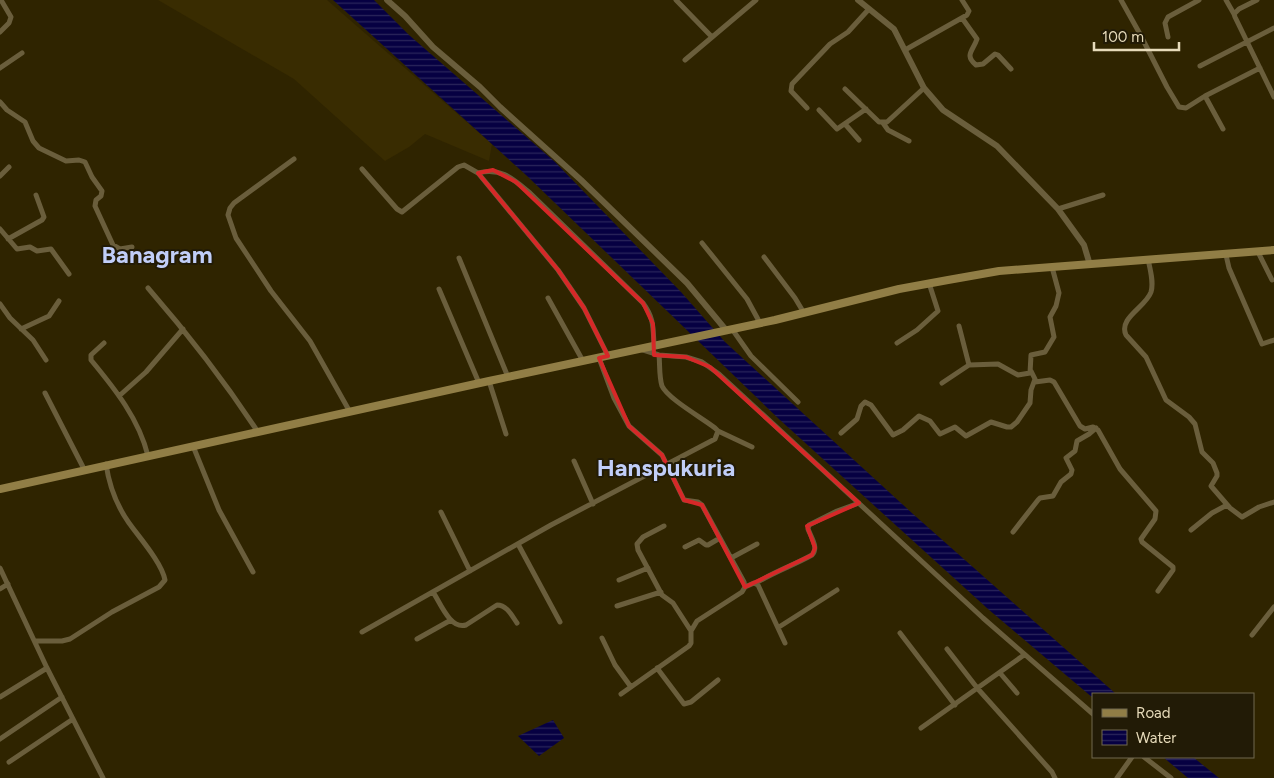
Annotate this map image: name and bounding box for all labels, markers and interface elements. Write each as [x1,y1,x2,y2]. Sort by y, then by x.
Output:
scale bar [1094,20,1179,52]
text: 100 m [1102,28,1144,46]
district label: Banagram [101,240,213,269]
district label: Hanspukuria [597,453,735,482]
legend [1092,693,1254,758]
text: Road [1136,704,1171,722]
text: Water [1136,729,1176,747]

